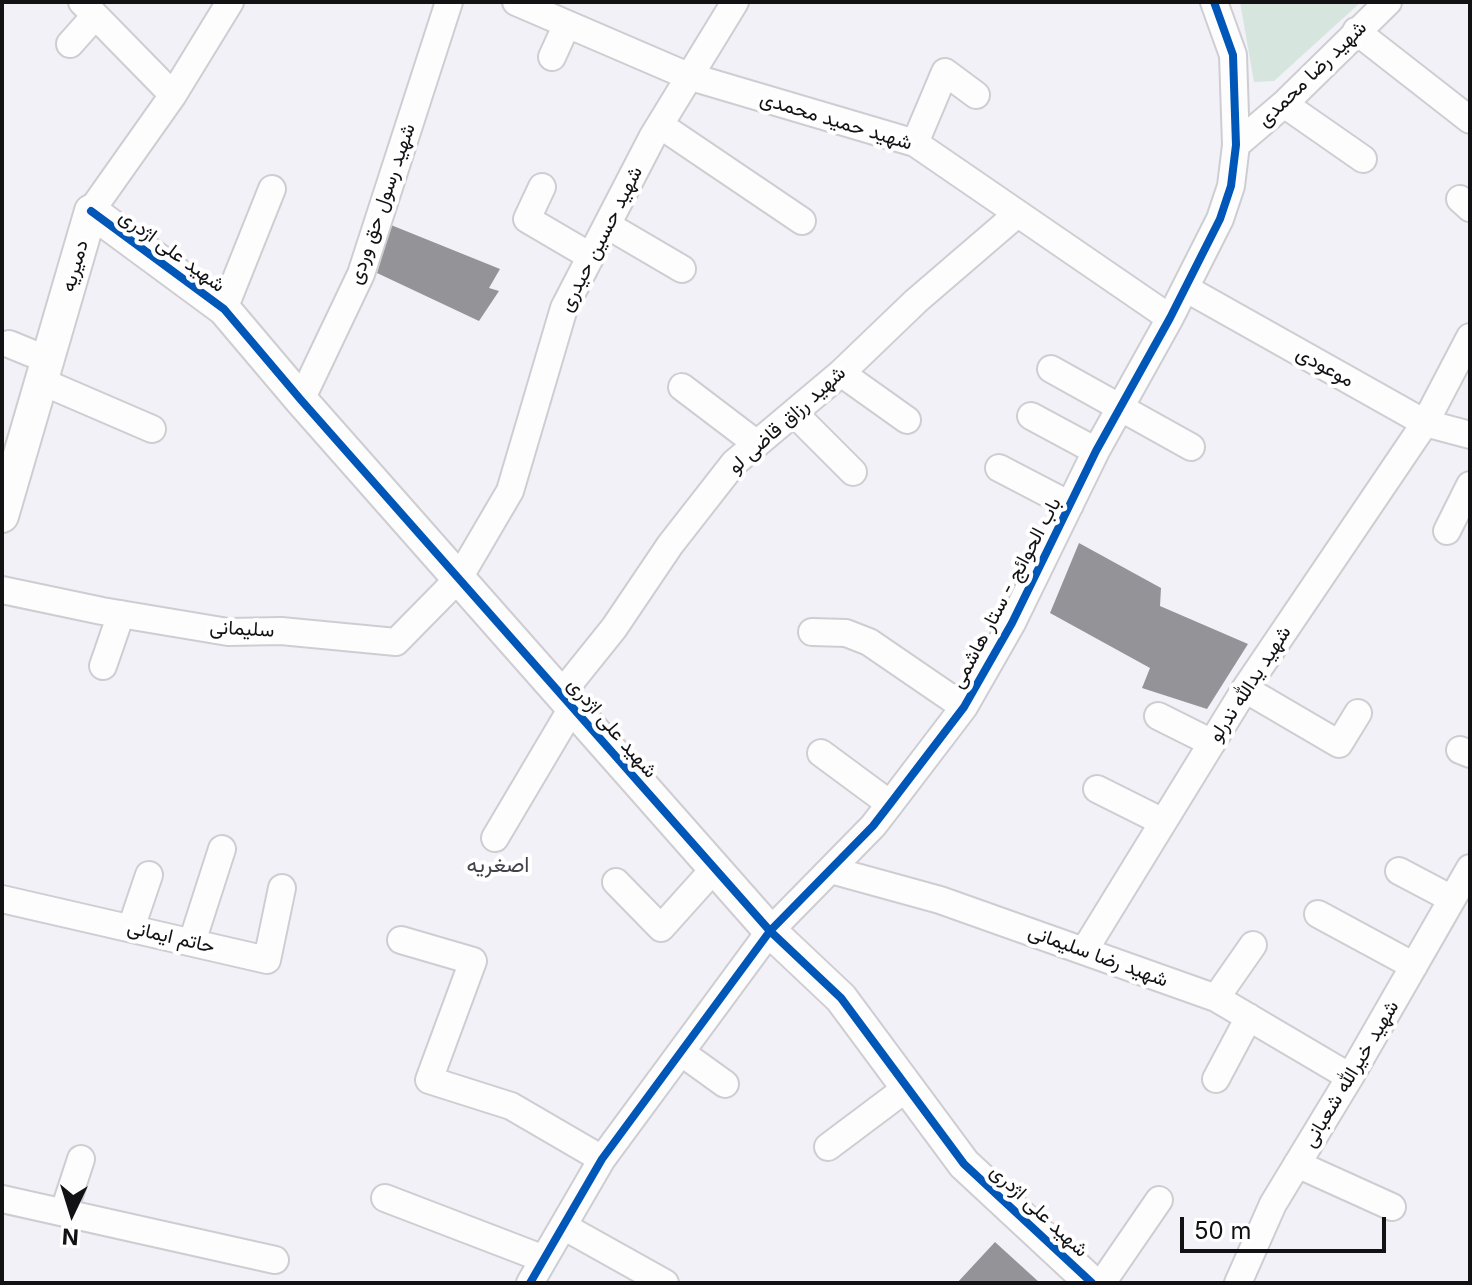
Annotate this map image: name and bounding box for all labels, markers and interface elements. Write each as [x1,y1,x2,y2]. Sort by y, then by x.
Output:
street label: شهید رضا محمدی [1252,16,1372,132]
street label: شهید حمید محمدی [757,86,915,156]
street label: شهید رسول حق وردی [343,121,421,287]
street label: شهید حسین حیدری [554,162,648,316]
street label: شهید علی اژدری [114,205,230,297]
street label: دمیریه [56,237,94,295]
street label: موعودی [1292,341,1358,393]
street label: شهید رزاق قاضی لو [723,361,851,479]
street label: باب الحوائج - ستار هاشمی [945,493,1067,693]
street label: سلیمانی [209,615,275,643]
street label: شهید یدالله ندرلو [1204,622,1296,746]
street label: شهید علی اژدری [562,673,662,783]
district label: اصغریه [467,852,529,878]
street label: حاتم ایمانی [125,915,217,959]
street label: شهید رضا سلیمانی [1025,920,1171,992]
street label: شهید خیرالله شعبانی [1298,996,1404,1152]
street label: شهید علی اژدری [985,1160,1093,1262]
north arrow [32,1173,112,1253]
scale bar [1184,1201,1390,1251]
text: 50 m [1194,1216,1252,1245]
text: N [61,1223,80,1250]

